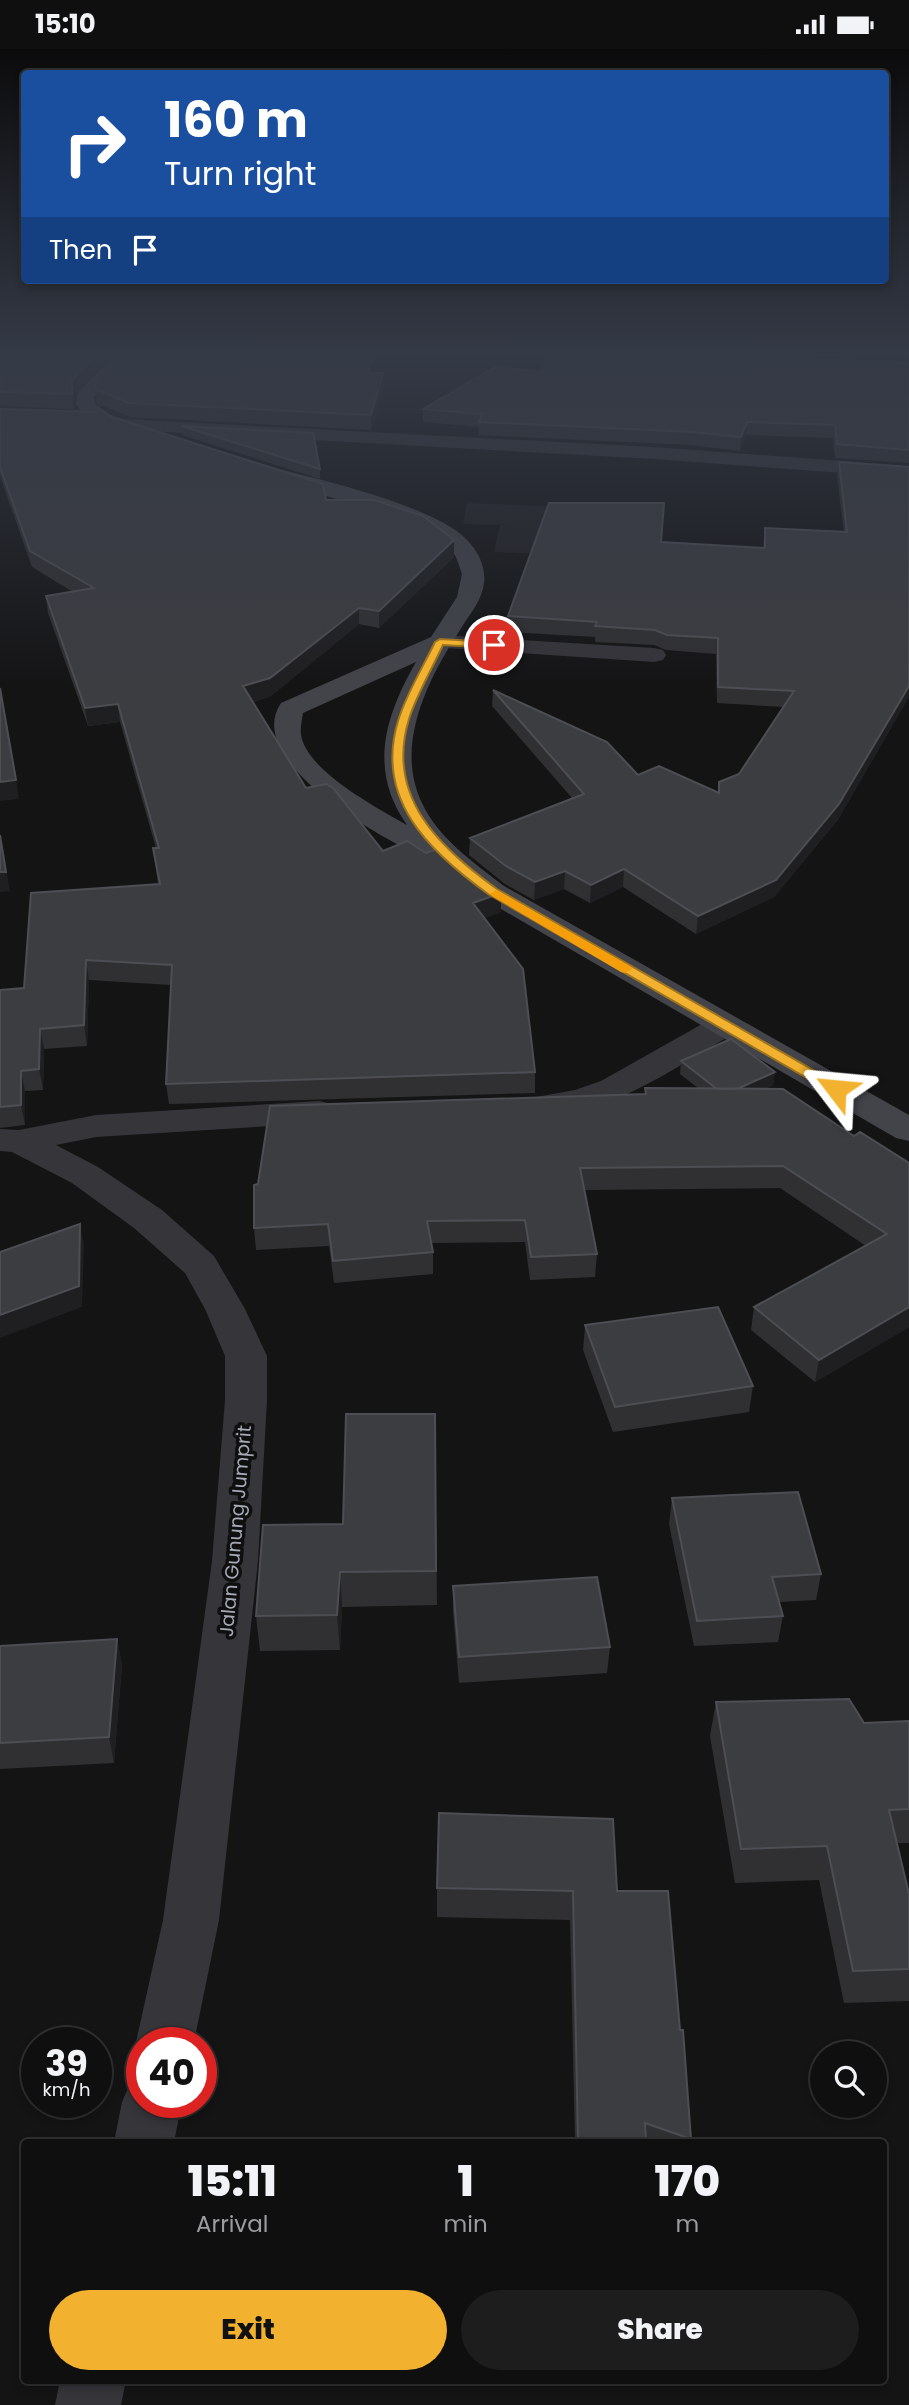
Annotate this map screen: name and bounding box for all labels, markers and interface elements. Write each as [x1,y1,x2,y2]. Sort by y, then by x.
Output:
text: 15:10 [35,6,96,42]
text: 160 m [164,86,308,154]
icon: right [49,98,140,189]
text: Turn right [164,151,316,196]
icon: arrive [126,231,164,269]
text: Then [49,232,112,268]
pin [464,615,524,675]
icon: arrive [475,626,513,664]
position arrow [799,1052,873,1126]
street label: Jalan Gunung Jumprit [213,1424,258,1638]
speed limit sign: 40 [126,2027,217,2118]
text: 39 [45,2039,88,2088]
map controls [810,2041,887,2118]
button: search [810,2041,887,2118]
text: km/h [43,2077,90,2102]
text: 15:11 [188,2152,277,2211]
text: 1 [457,2152,474,2211]
text: 170 [654,2152,720,2211]
text: Arrival [196,2208,268,2240]
text: min [444,2208,488,2240]
text: m [675,2208,699,2240]
button: Exit [49,2290,447,2370]
button: Share [461,2290,859,2370]

